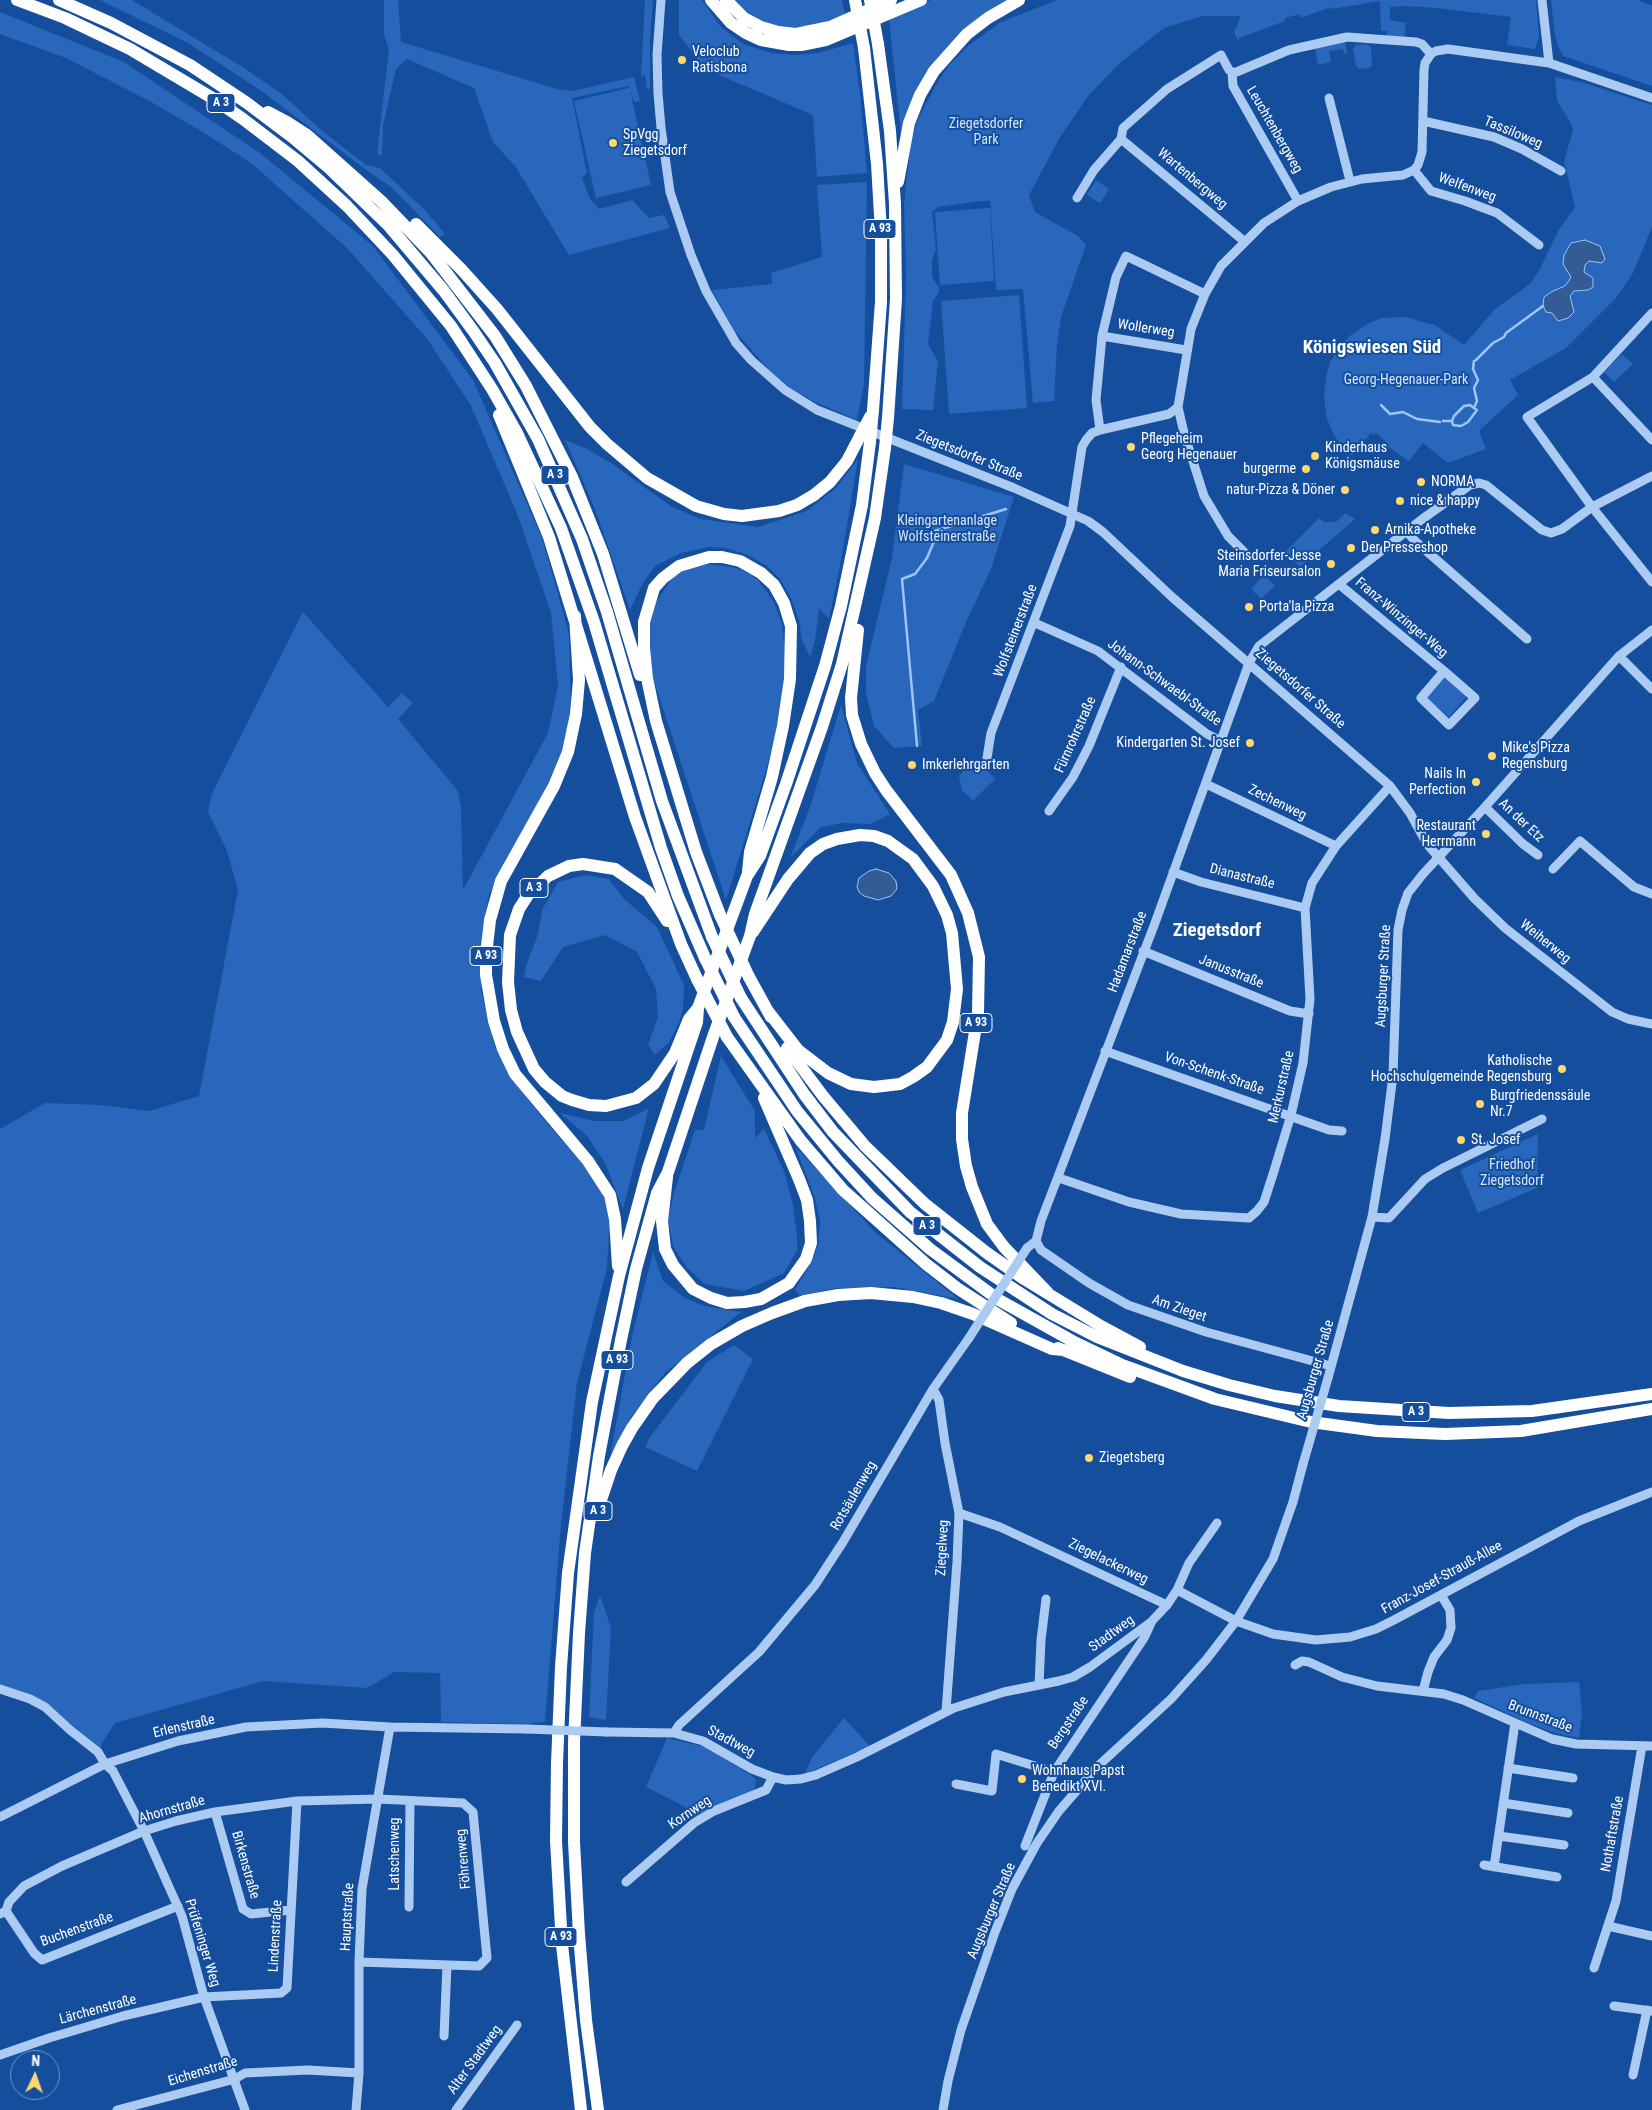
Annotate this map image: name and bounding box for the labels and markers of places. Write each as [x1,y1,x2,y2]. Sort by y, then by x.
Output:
place label: Veloclub Ratisbona [692,44,747,76]
marker: Veloclub Ratisbona [676,54,688,66]
place label: SpVgg Ziegetsdorf [623,127,687,160]
marker: SpVgg Ziegetsdorf [607,137,619,149]
place label: Pflegeheim Georg Hegenauer [1141,431,1237,464]
place label: Kinderhaus Königsmäuse [1325,440,1400,472]
marker: Pflegeheim Georg Hegenauer [1125,441,1137,453]
marker: Kinderhaus Königsmäuse [1309,450,1321,462]
place label: burgerme [1243,461,1296,477]
marker: burgerme [1300,463,1312,475]
place label: NORMA [1431,474,1474,490]
marker: NORMA [1415,476,1427,488]
place label: natur-Pizza & Döner [1226,482,1335,498]
marker: natur-Pizza & Döner [1339,484,1351,496]
place label: nice & happy [1410,493,1480,509]
marker: nice & happy [1394,495,1406,507]
place label: Arnika-Apotheke [1385,522,1476,538]
marker: Arnika-Apotheke [1369,524,1381,536]
place label: Der Presseshop [1361,540,1448,556]
marker: Der Presseshop [1345,542,1357,554]
place label: Steinsdorfer-Jesse Maria Friseursalon [1217,548,1321,580]
marker: Steinsdorfer-Jesse Maria Friseursalon [1325,558,1337,570]
place label: Porta'la Pizza [1259,599,1334,615]
marker: Porta'la Pizza [1243,601,1255,613]
place label: Kindergarten St. Josef [1116,735,1240,751]
marker: Kindergarten St. Josef [1244,737,1256,749]
place label: Mike's Pizza Regensburg [1502,740,1570,772]
marker: Mike's Pizza Regensburg [1486,750,1498,762]
place label: Imkerlehrgarten [922,757,1009,773]
marker: Imkerlehrgarten [906,759,918,771]
place label: Nails In Perfection [1409,766,1466,799]
marker: Nails In Perfection [1470,776,1482,788]
place label: Restaurant Herrmann [1416,818,1476,850]
marker: Restaurant Herrmann [1480,828,1492,840]
place label: Katholische Hochschulgemeinde Regensburg [1371,1053,1552,1086]
marker: Katholische Hochschulgemeinde Regensburg [1556,1063,1568,1075]
place label: Burgfriedenssäule Nr.7 [1490,1088,1590,1120]
marker: Burgfriedenssäule Nr.7 [1474,1098,1486,1110]
place label: St. Josef [1471,1132,1520,1148]
marker: St. Josef [1455,1134,1467,1146]
place label: Ziegetsberg [1099,1450,1165,1466]
marker: Ziegetsberg [1083,1452,1095,1464]
place label: Wohnhaus Papst Benedikt XVI. [1032,1763,1125,1795]
marker: Wohnhaus Papst Benedikt XVI. [1016,1773,1028,1785]

